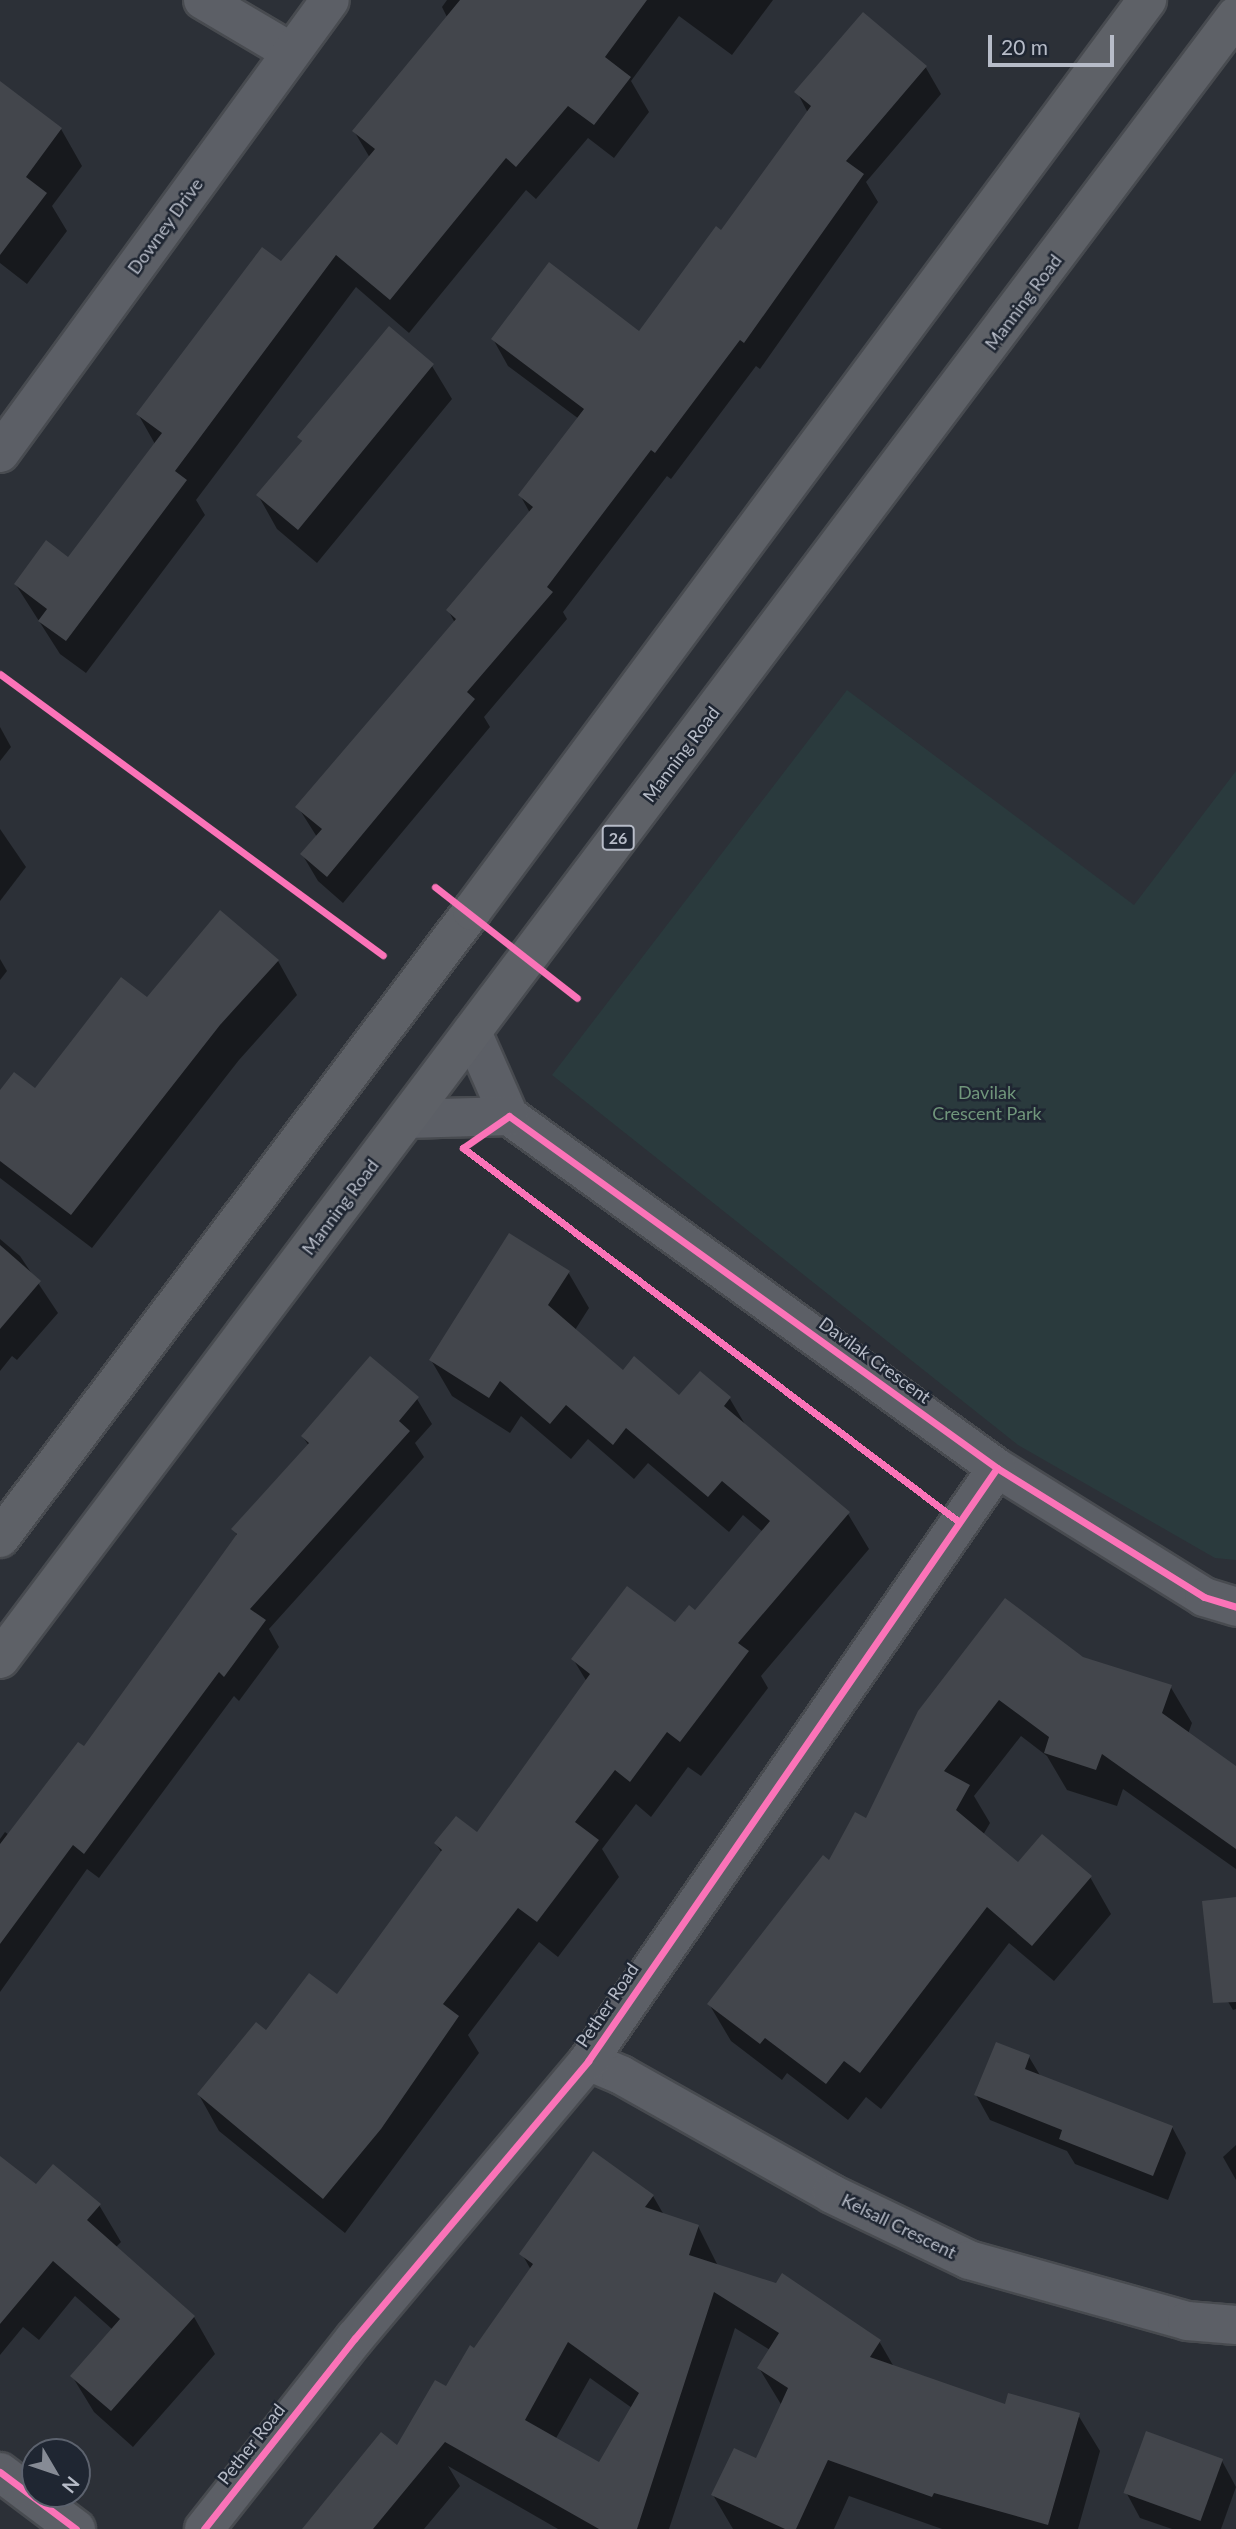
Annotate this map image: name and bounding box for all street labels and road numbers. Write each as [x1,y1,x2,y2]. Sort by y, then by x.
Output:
street label: Downey Drive [123,174,207,278]
street label: Manning Road [980,250,1066,354]
street label: Manning Road [638,702,724,806]
road number: 26 [600,825,636,850]
street label: Manning Road [297,1155,383,1259]
street label: Davilak Crescent [815,1312,935,1408]
street label: Pether Road [571,1959,643,2051]
street label: Kelsall Crescent [838,2189,960,2263]
street label: Pether Road [213,2399,289,2489]

